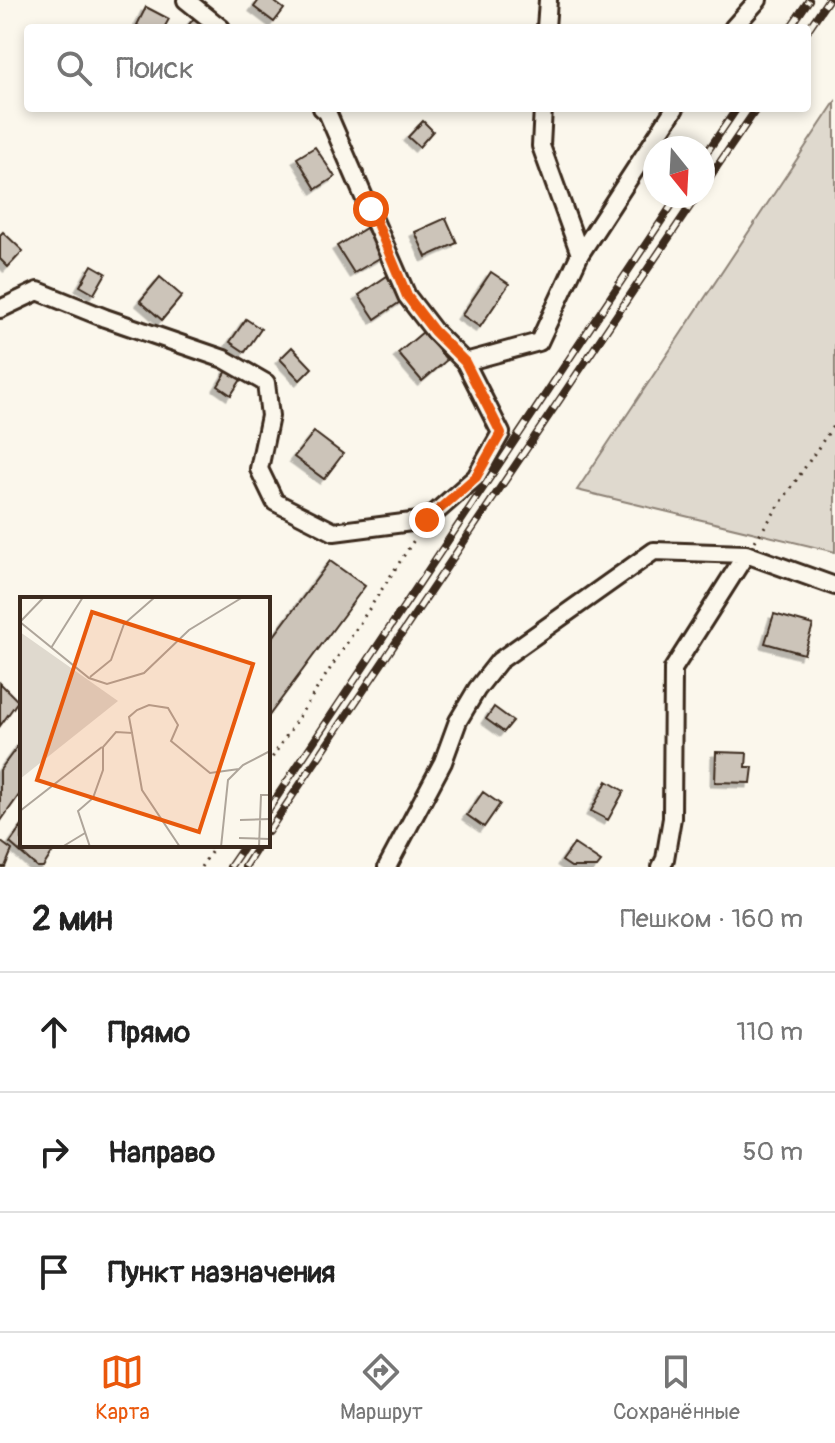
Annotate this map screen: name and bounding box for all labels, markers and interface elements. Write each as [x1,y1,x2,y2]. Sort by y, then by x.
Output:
search box [24,24,811,112]
icon: search [52,46,96,90]
text: Поиск [116,50,194,87]
north arrow [643,136,715,208]
route start [353,191,389,227]
route end [409,502,445,538]
inset map [20,597,270,847]
text: 2 мин [32,898,113,941]
text: Пешком · 160 m [620,903,803,935]
icon: ahead [32,1010,76,1054]
text: Прямо [108,1014,190,1051]
text: 110 m [736,1016,803,1048]
icon: right [32,1130,76,1174]
text: Направо [108,1134,215,1171]
text: 50 m [742,1136,803,1168]
icon: arrive [32,1250,76,1294]
text: Пункт назначения [108,1254,335,1291]
tab: Карта [95,1350,150,1426]
tab: Маршрут [340,1350,423,1426]
tab: Сохранённые [613,1350,740,1426]

